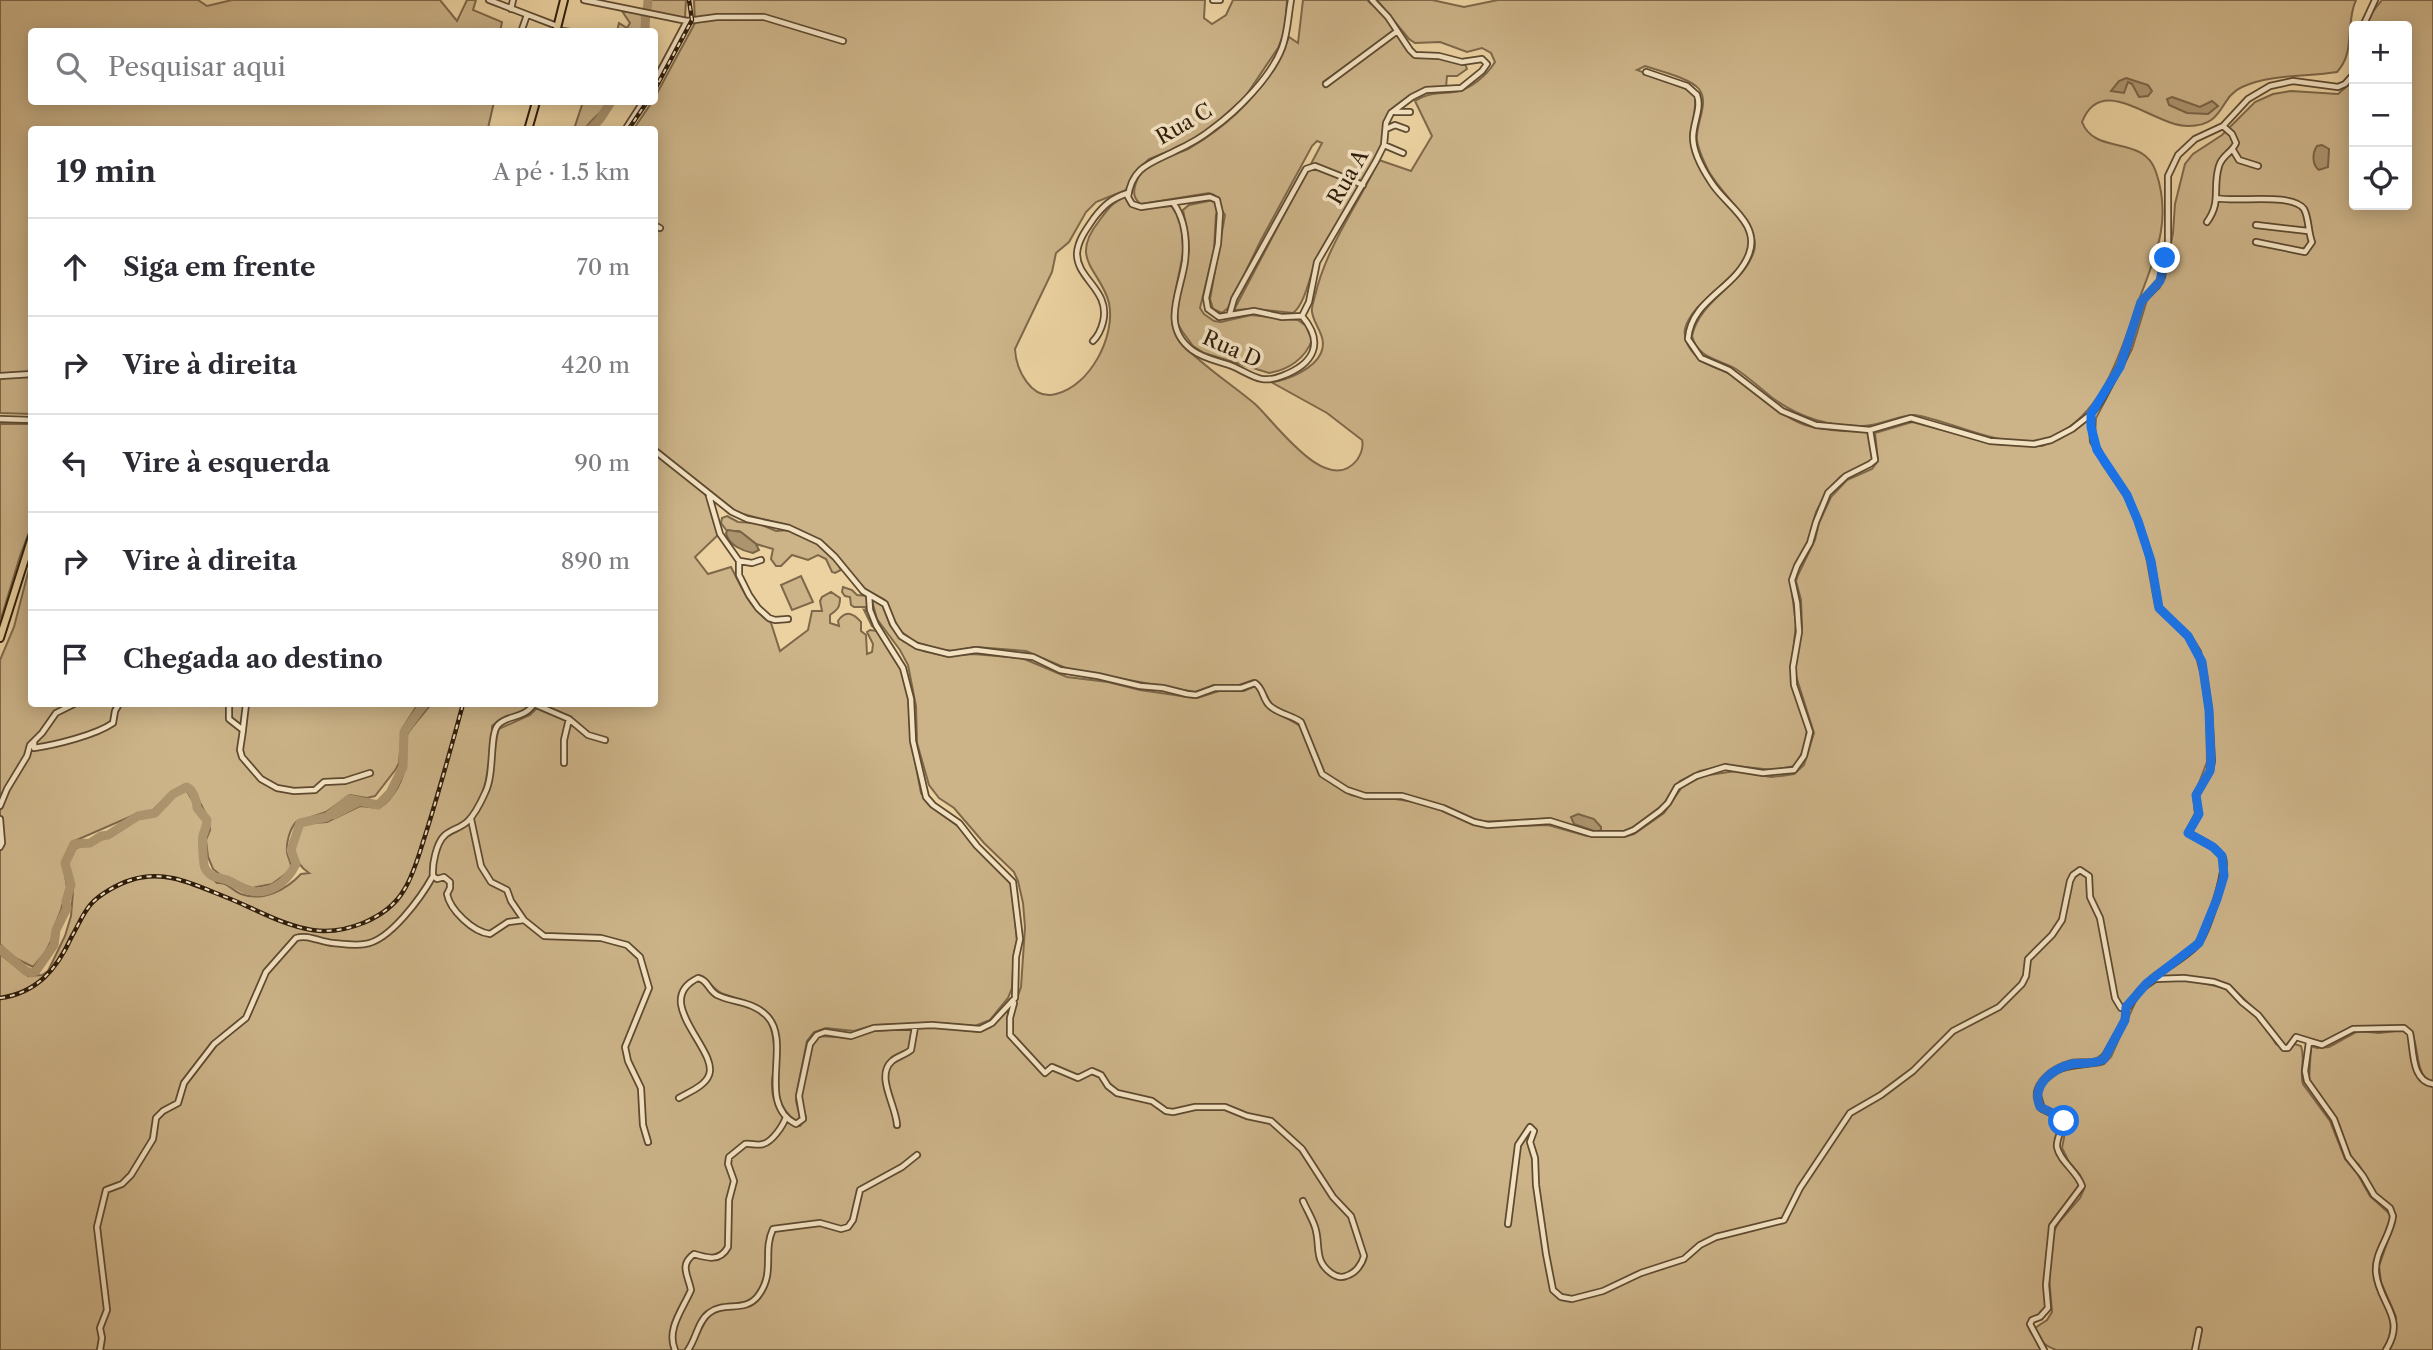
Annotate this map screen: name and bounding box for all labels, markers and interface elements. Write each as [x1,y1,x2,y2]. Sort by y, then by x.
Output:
map controls [2349,21,2412,210]
button: + [2349,21,2412,84]
search box [28,28,658,105]
icon: search [52,48,90,86]
text: Pesquisar aqui [108,51,286,83]
button: − [2349,84,2412,147]
street label: Rua C [1151,98,1216,150]
street label: Rua A [1322,144,1373,209]
button: locate [2349,147,2412,210]
text: 19 min [56,153,156,190]
text: A pé · 1.5 km [493,158,630,186]
route end [2149,242,2180,273]
icon: ahead [56,248,94,286]
text: Siga em frente [123,251,316,283]
text: 70 m [577,253,630,281]
street label: Rua D [1199,325,1265,373]
icon: right [56,346,94,384]
text: Vire à direita [123,349,297,381]
text: 420 m [561,351,630,379]
icon: left [56,444,94,482]
text: Vire à esquerda [123,447,330,479]
text: 90 m [574,449,630,477]
icon: right [56,542,94,580]
text: Vire à direita [123,545,297,577]
text: 890 m [561,547,630,575]
icon: arrive [56,640,94,678]
text: Chegada ao destino [123,643,383,675]
route start [2048,1105,2079,1136]

